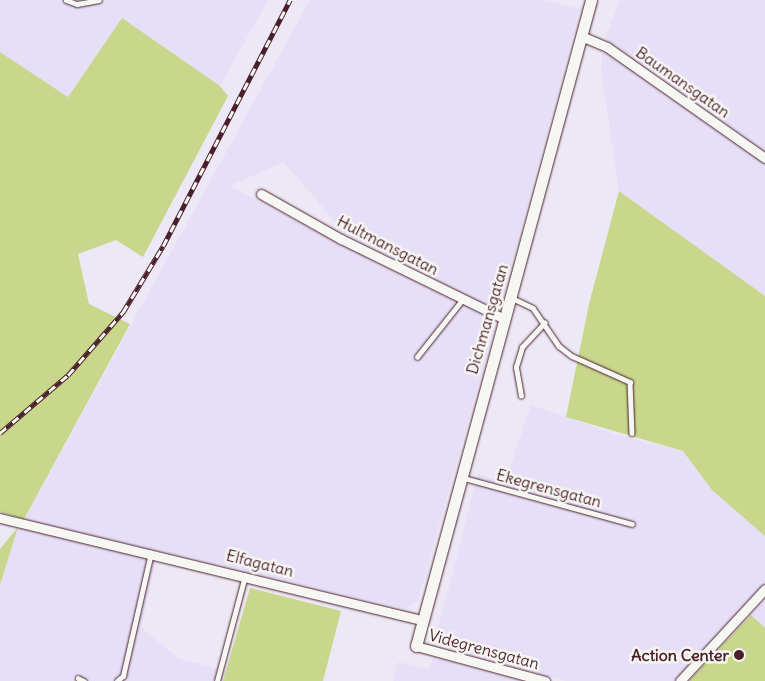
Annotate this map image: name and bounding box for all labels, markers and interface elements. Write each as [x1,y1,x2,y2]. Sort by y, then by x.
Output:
street label: Baumansgatan [632,42,734,122]
street label: Hultmansgatan [334,211,442,279]
street label: Dichmansgatan [462,262,512,376]
street label: Ekegrensgatan [494,465,604,511]
street label: Elfagatan [224,545,296,581]
street label: Videgrensgatan [427,625,541,673]
place label: Action Center [631,645,729,665]
marker: Action Center [733,649,745,661]

